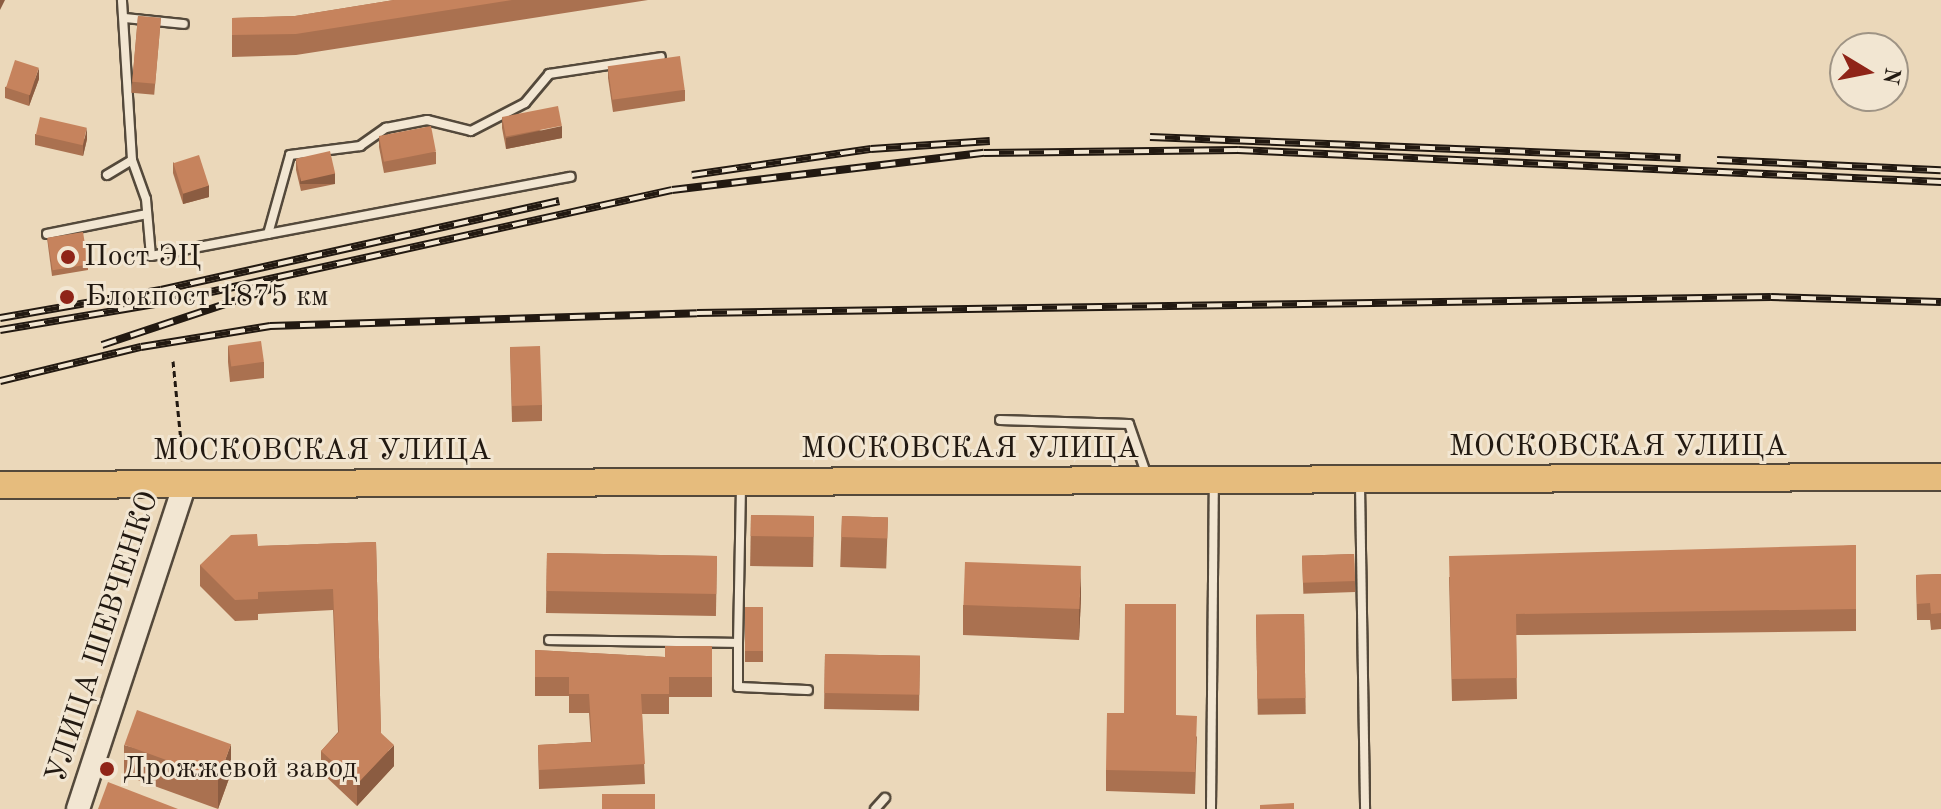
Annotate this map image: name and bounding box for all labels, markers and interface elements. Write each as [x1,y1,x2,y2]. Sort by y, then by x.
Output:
north arrow [1829,32,1909,112]
text: N [1878,66,1903,86]
place label: Пост ЭЦ [84,239,201,275]
marker: Пост ЭЦ [59,248,77,266]
place label: Блокпост 1875 км [85,279,329,315]
marker: Блокпост 1875 км [56,286,78,308]
street label: МОСКОВСКАЯ УЛИЦА [1449,429,1787,465]
street label: МОСКОВСКАЯ УЛИЦА [801,431,1139,467]
street label: МОСКОВСКАЯ УЛИЦА [153,433,491,469]
street label: УЛИЦА ШЕВЧЕНКО [39,487,167,787]
place label: Дрожжевой завод [123,751,357,787]
marker: Дрожжевой завод [98,760,116,778]

